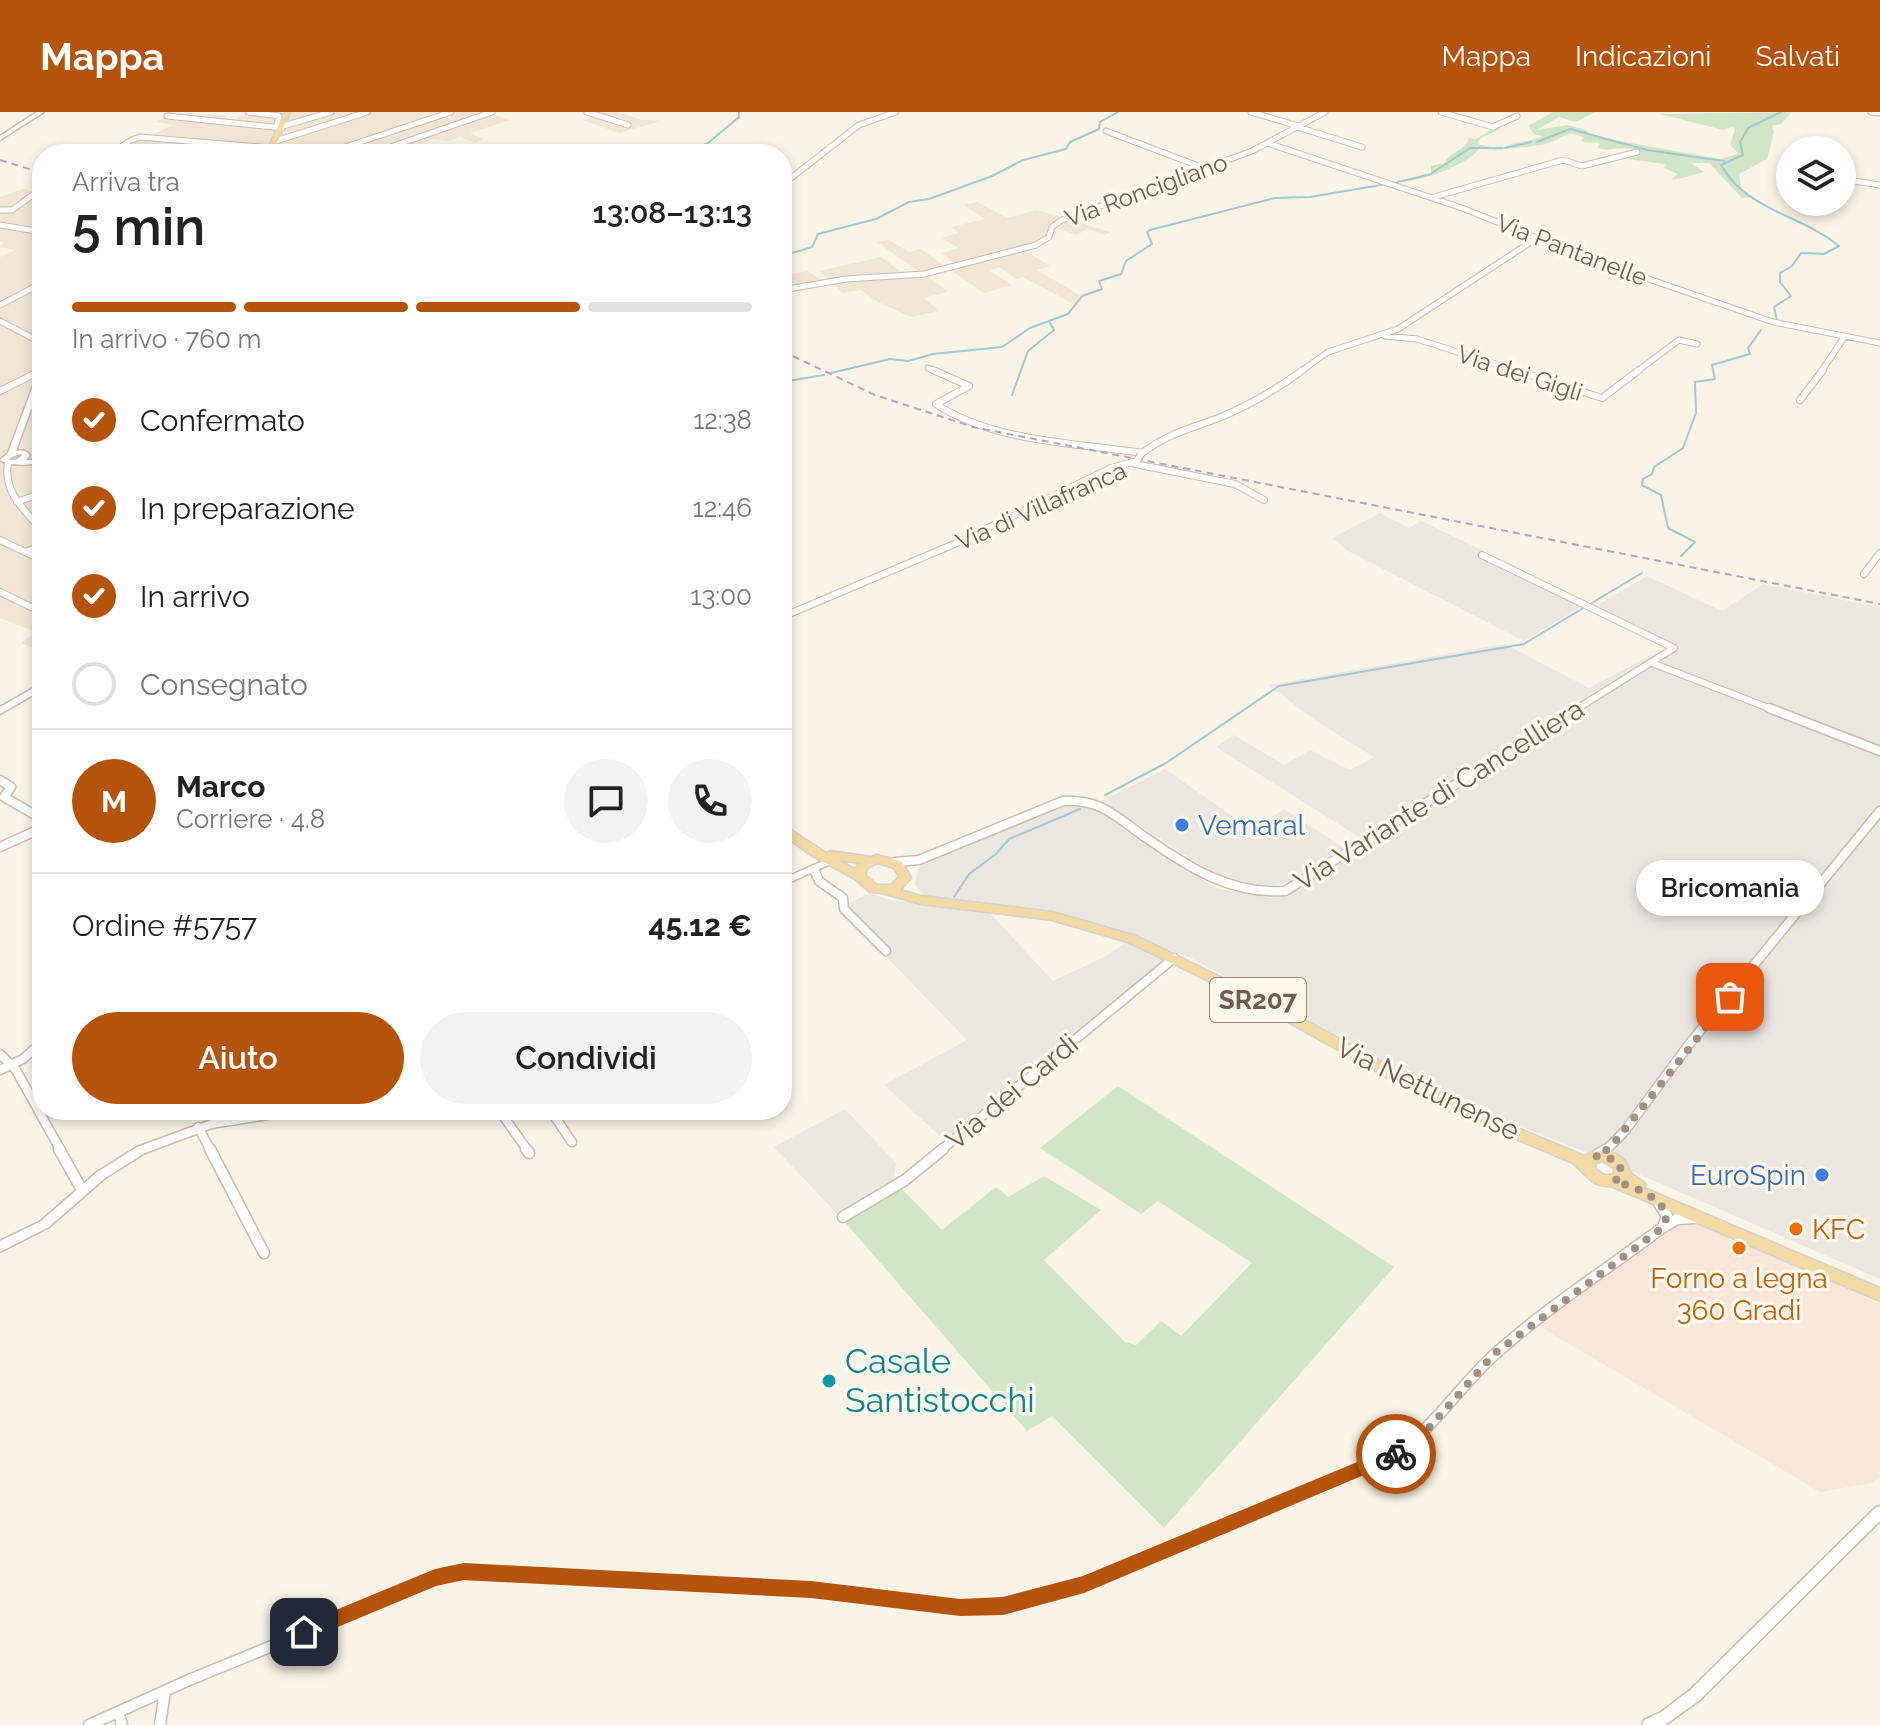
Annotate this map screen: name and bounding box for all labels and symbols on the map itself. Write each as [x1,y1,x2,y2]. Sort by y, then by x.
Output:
street label: Via Roncigliano [1061,147,1231,233]
street label: Via Pantanelle [1493,208,1651,292]
street label: Via dei Gigli [1454,339,1586,407]
street label: Via di Villafranca [951,455,1131,557]
street label: Via Variante di Cancelliera [1288,692,1590,898]
place label: Vemaral [1198,809,1306,842]
marker: Vemaral [1173,816,1191,834]
callout: Bricomania [1636,861,1824,917]
pin [1696,963,1764,1031]
road number: SR207 [1210,978,1306,1022]
street label: Via dei Cardi [939,1027,1085,1157]
street label: Via Nettunense [1331,1030,1525,1148]
place label: EuroSpin [1690,1159,1806,1192]
marker: EuroSpin [1813,1166,1831,1184]
place label: KFC [1812,1213,1865,1246]
marker: KFC [1787,1220,1805,1238]
marker: Forno a legna 360 Gradi [1730,1239,1748,1257]
place label: Forno a legna 360 Gradi [1650,1262,1828,1327]
place label: Casale Santistocchi [845,1341,1035,1420]
marker: Casale Santistocchi [820,1372,838,1390]
courier [1356,1414,1436,1494]
pin [270,1598,338,1666]

